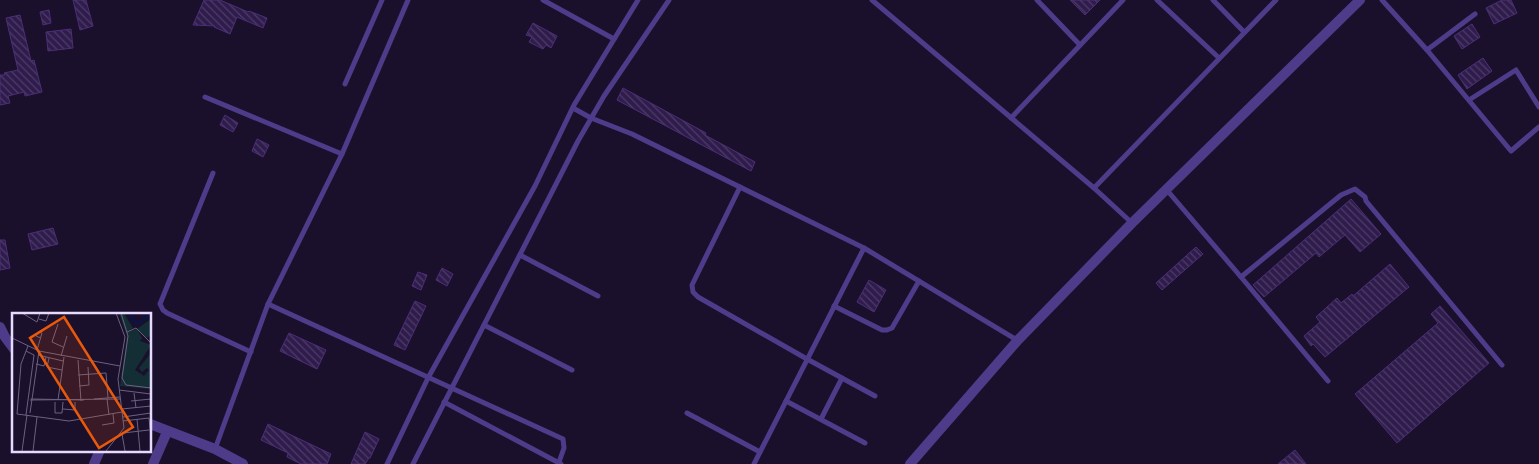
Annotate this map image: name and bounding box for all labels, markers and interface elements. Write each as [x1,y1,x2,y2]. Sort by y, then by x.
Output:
inset map [12,313,151,452]

